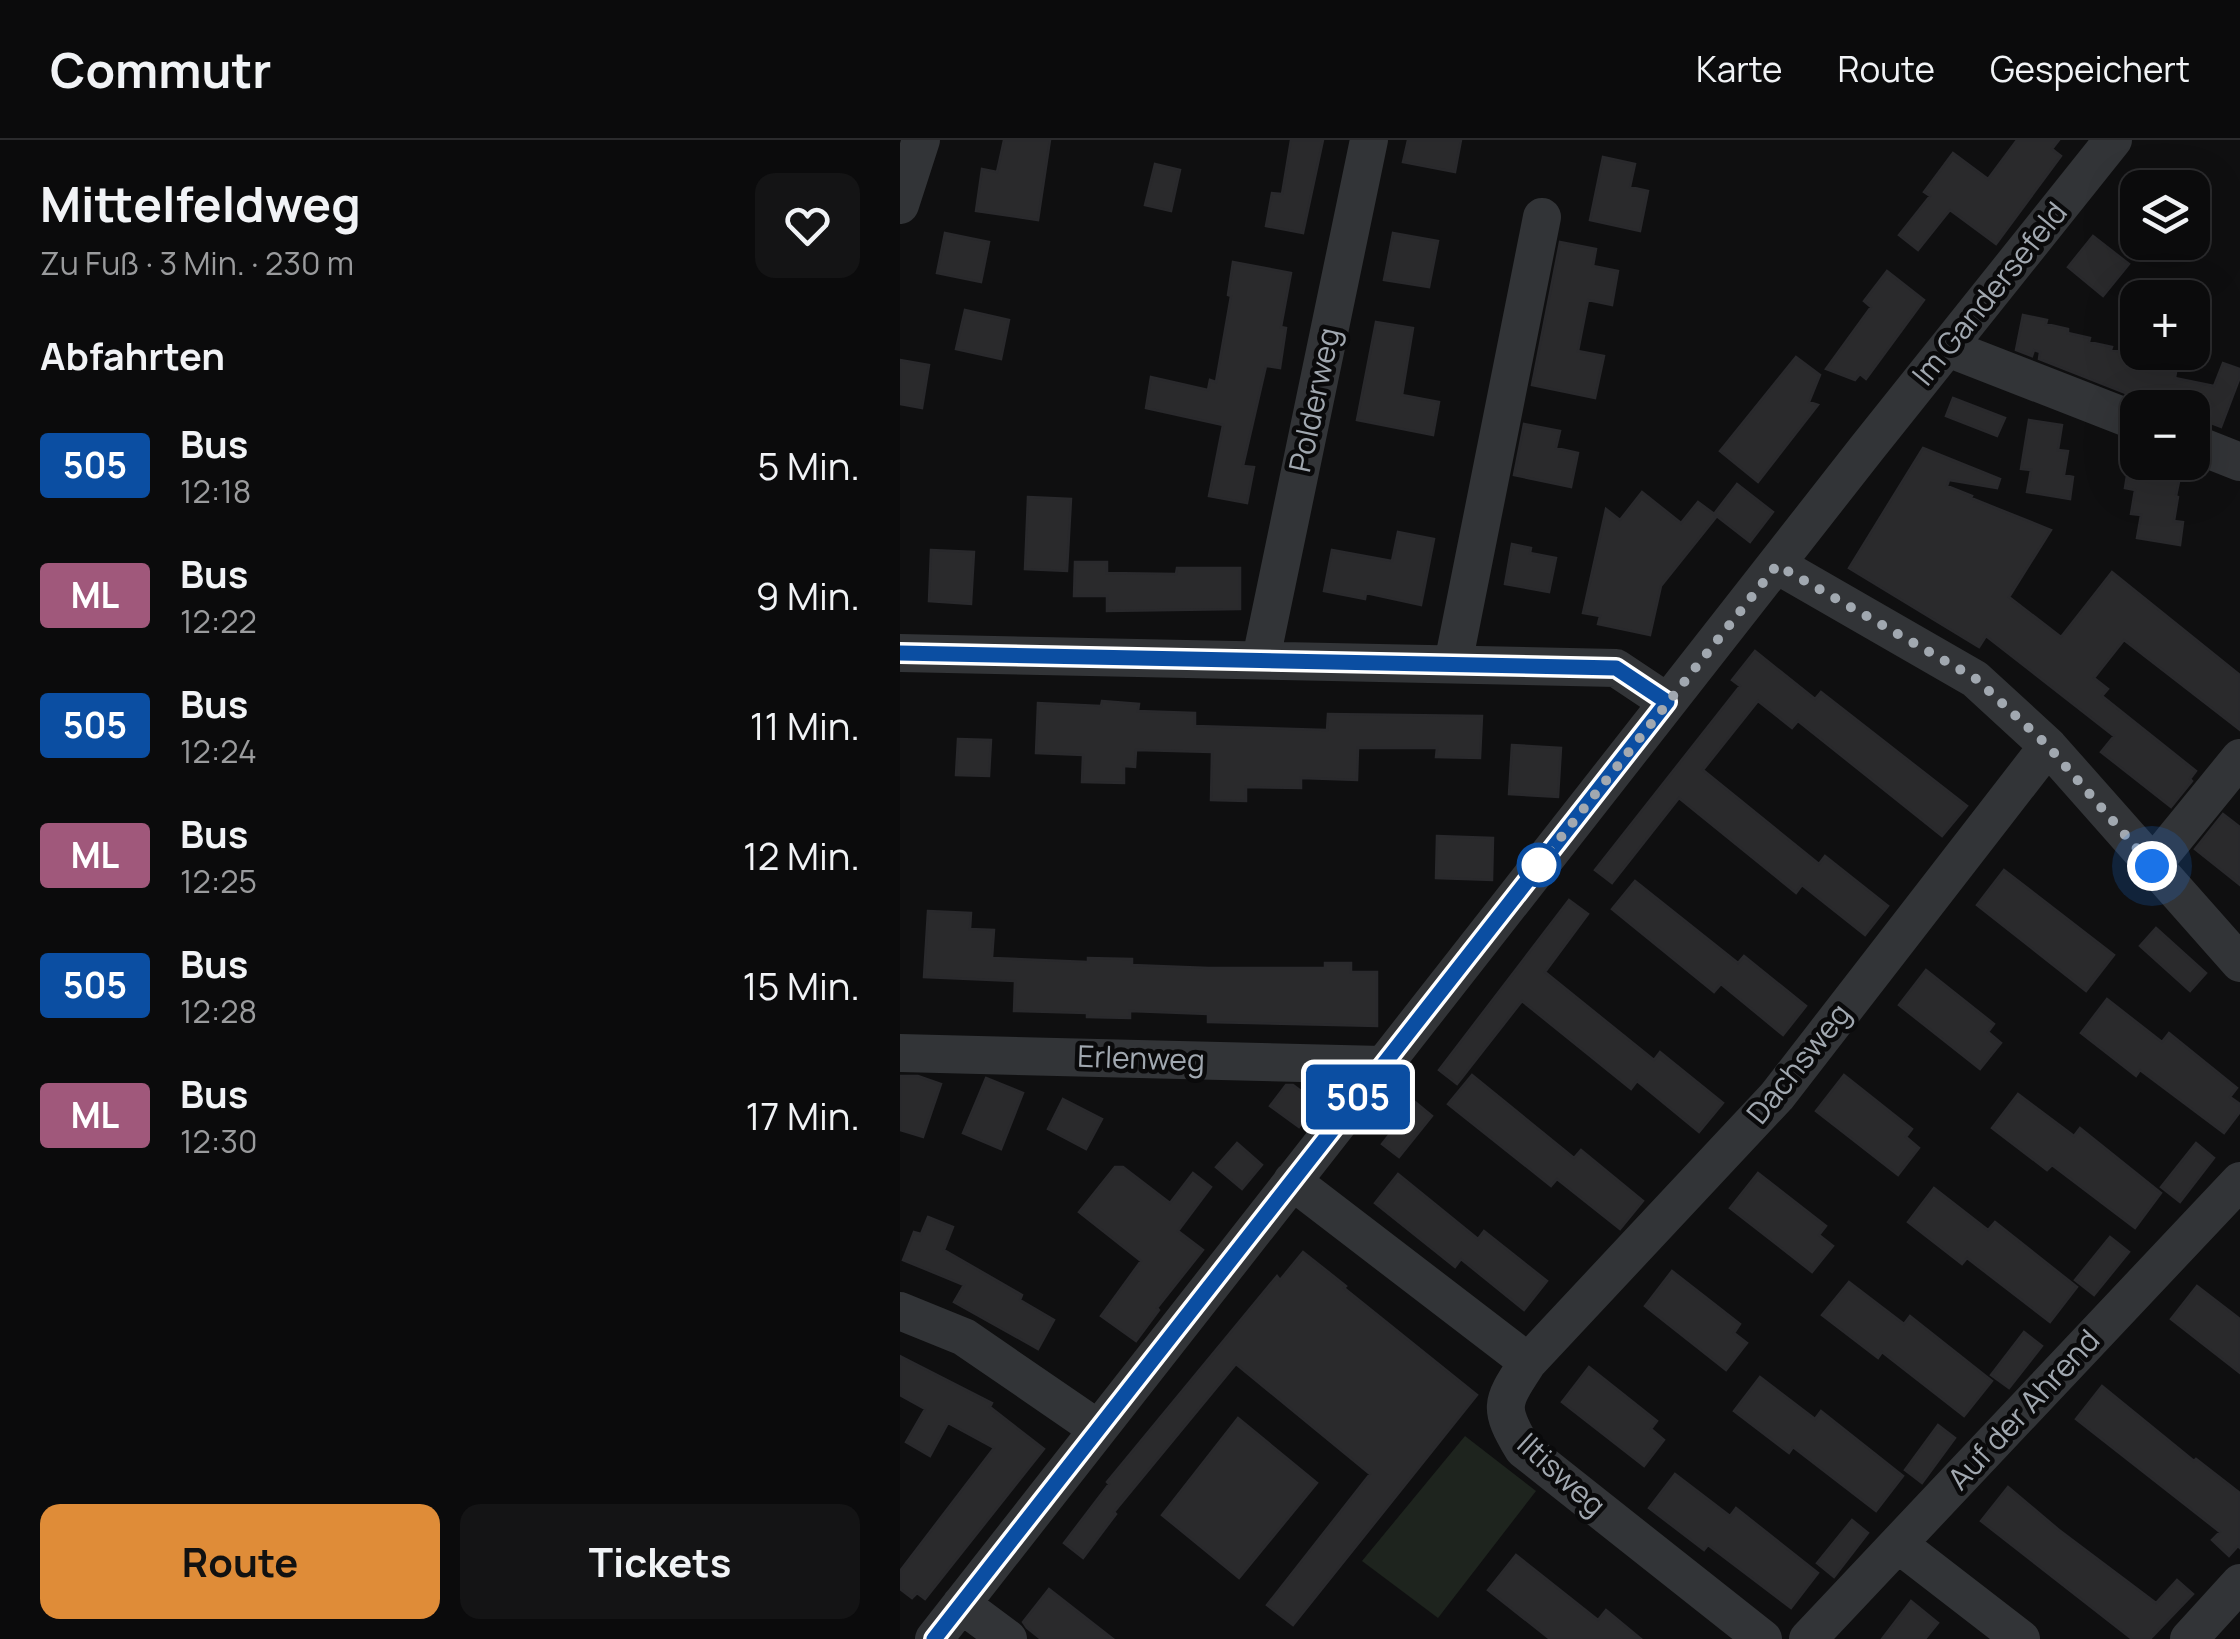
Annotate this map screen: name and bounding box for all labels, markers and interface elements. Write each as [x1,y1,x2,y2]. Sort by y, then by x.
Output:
text: Commutr [50,37,271,102]
text: Karte [1696,45,1783,93]
text: Route [1838,45,1935,93]
text: Gespeichert [1990,45,2190,93]
map controls [2120,170,2210,480]
button: layers [2120,170,2210,260]
text: Mittelfeldweg [40,171,361,236]
button: heart [755,173,860,278]
street label: Im Gandersefeld [1902,193,2076,393]
text: Zu Fuß · 3 Min. · 230 m [40,241,354,285]
button: + [2120,280,2210,370]
street label: Polderweg [1278,324,1349,476]
text: Abfahrten [40,329,225,381]
button: − [2120,390,2210,480]
text: Bus [180,417,248,469]
text: 5 Min. [757,439,860,491]
text: 505 [63,441,127,489]
text: 12:18 [180,469,251,513]
text: Bus [180,547,248,599]
text: 9 Min. [756,569,860,621]
text: ML [71,571,119,619]
text: 12:22 [180,599,257,643]
text: Bus [180,677,248,729]
text: 11 Min. [750,699,860,751]
text: 505 [63,701,127,749]
text: 12:24 [180,729,257,773]
text: Bus [180,807,248,859]
text: 12 Min. [743,829,860,881]
text: ML [71,831,119,879]
your location [2127,841,2177,891]
unlabelled marker [1518,844,1560,886]
text: 12:25 [180,859,257,903]
text: Bus [180,937,248,989]
text: 15 Min. [743,959,860,1011]
text: 505 [63,961,127,1009]
text: 12:28 [180,989,257,1033]
street label: Dachsweg [1737,994,1859,1132]
street label: Erlenweg [1077,1035,1206,1080]
line badge: 505 [1300,1064,1416,1130]
text: Bus [180,1067,248,1119]
text: 505 [1326,1073,1390,1121]
text: 17 Min. [745,1089,860,1141]
text: ML [71,1091,119,1139]
text: 12:30 [180,1119,258,1163]
street label: Auf der Ahrend [1938,1320,2108,1498]
street label: Iltisweg [1509,1423,1615,1525]
button: Route [40,1504,440,1619]
button: Tickets [460,1504,860,1619]

